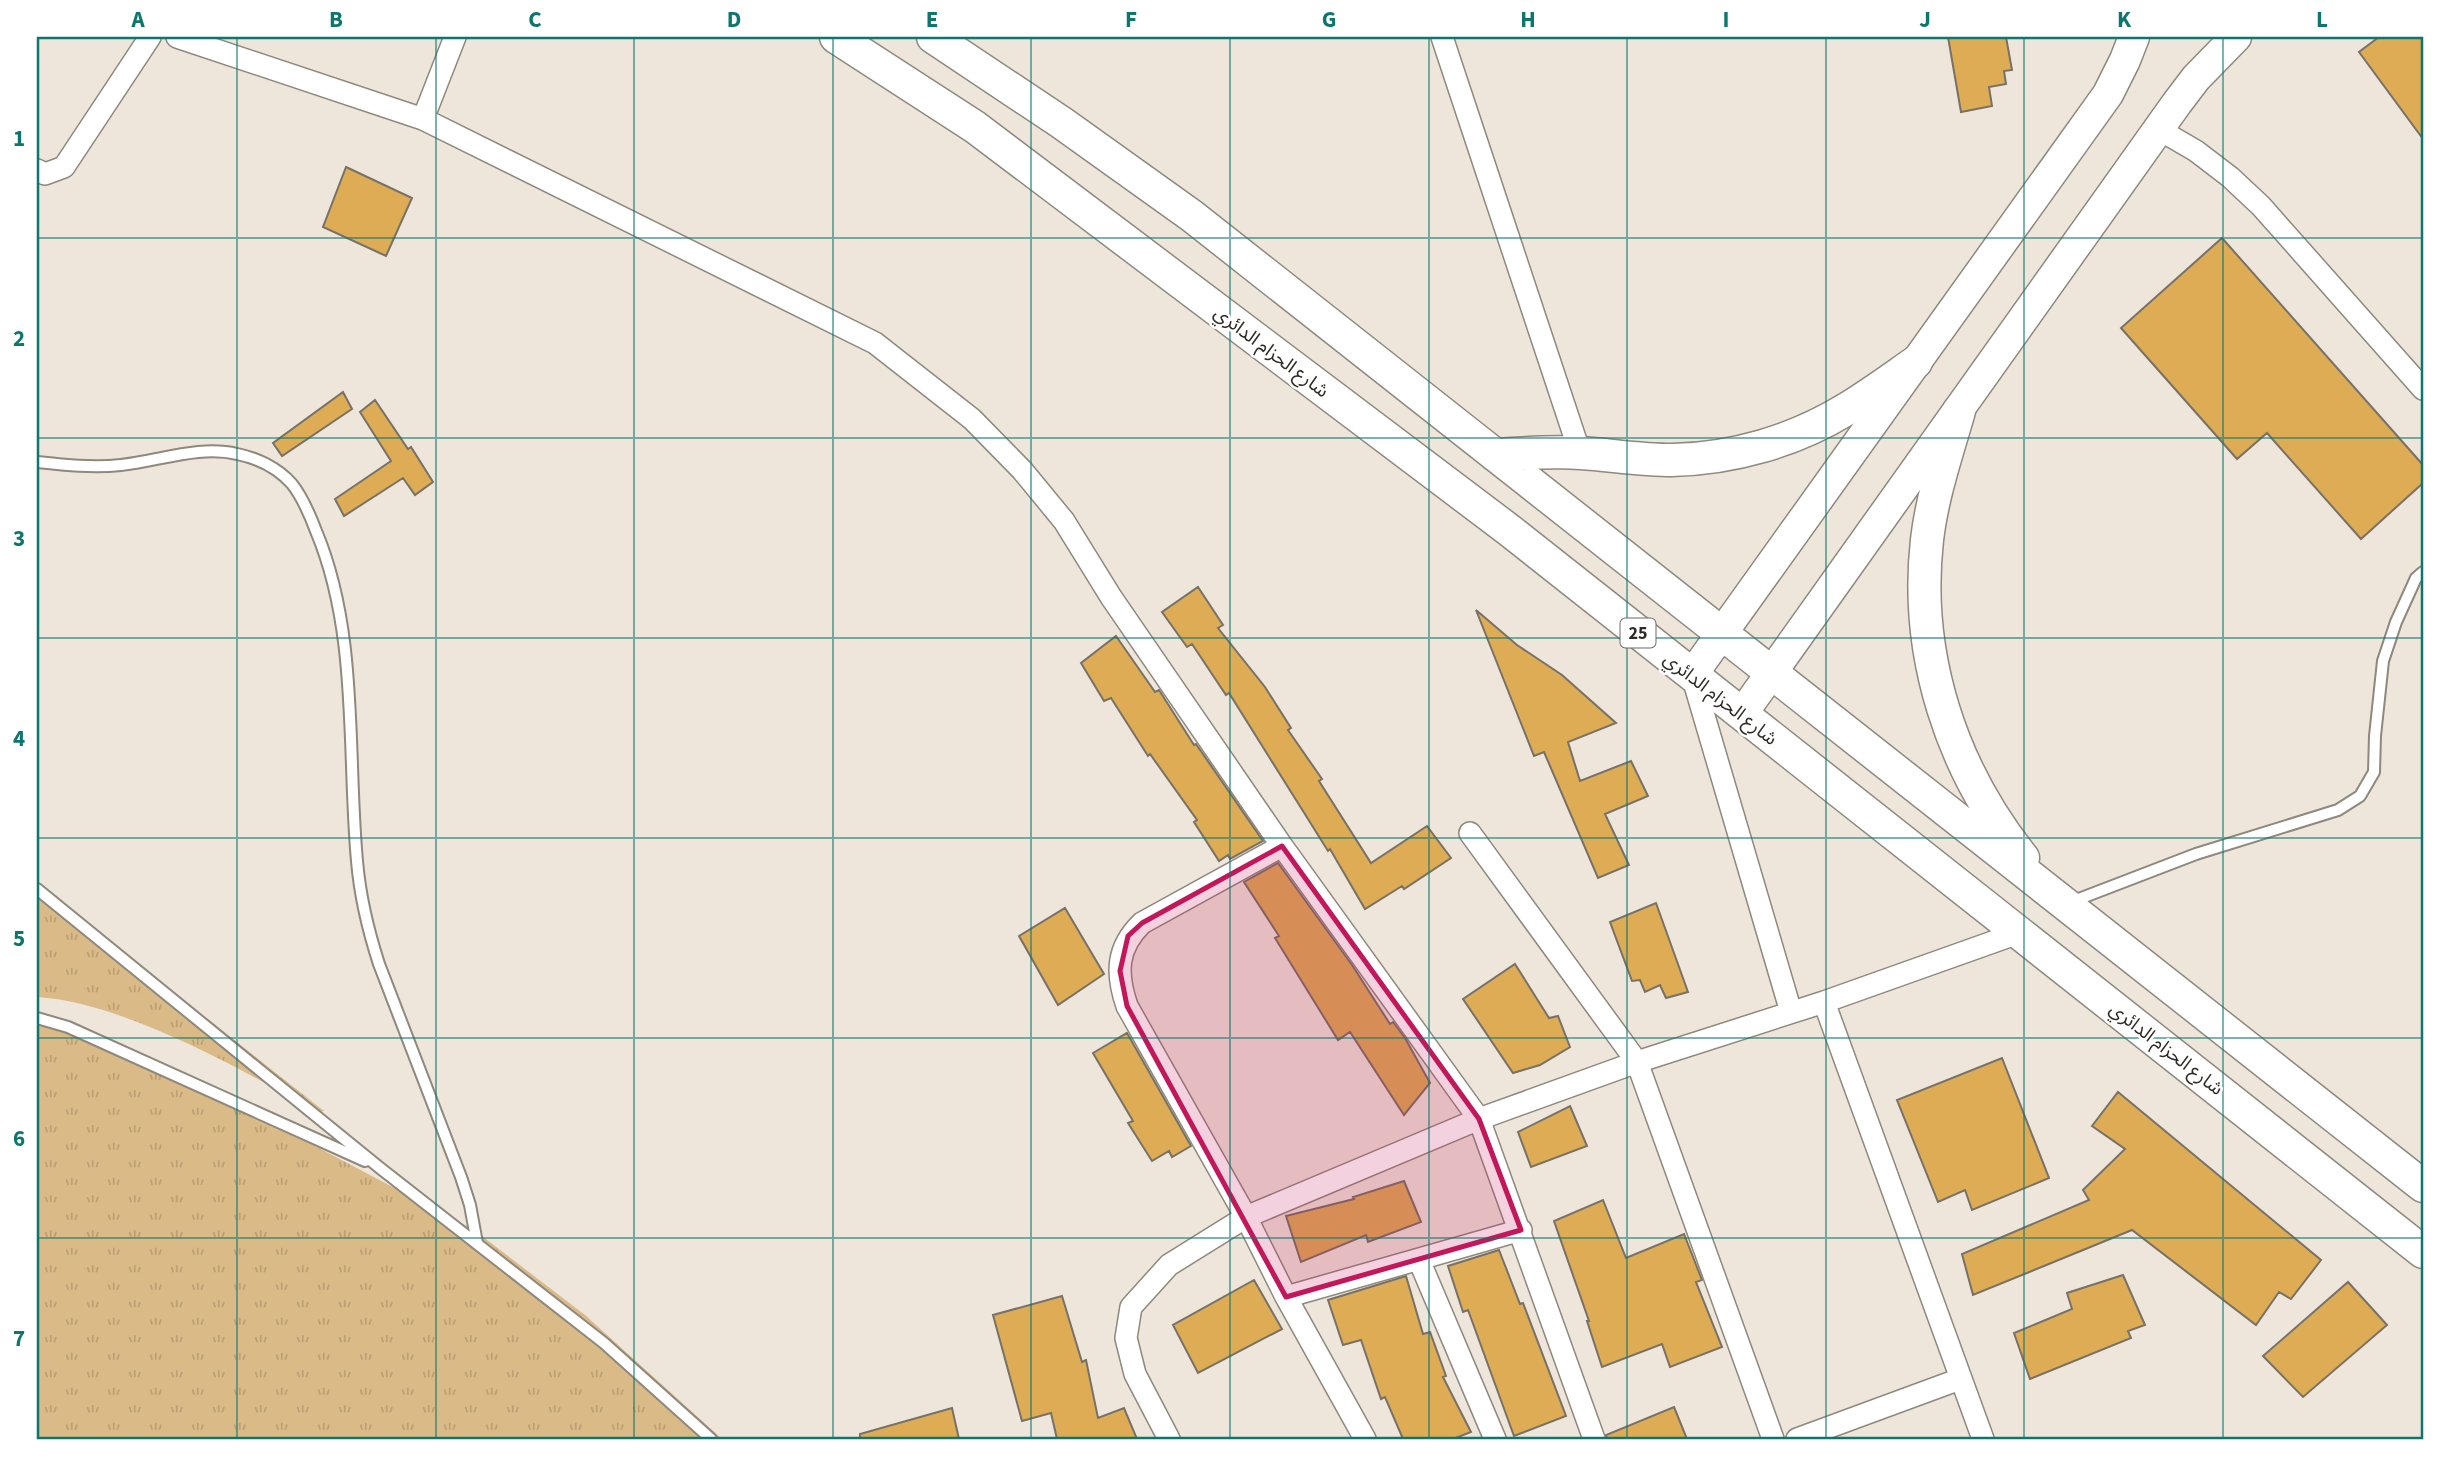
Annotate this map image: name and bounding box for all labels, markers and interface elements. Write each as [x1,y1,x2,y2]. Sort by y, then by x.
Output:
text: A [130,3,145,36]
text: B [329,3,343,36]
text: C [528,3,542,36]
text: D [727,3,741,36]
text: E [926,3,938,36]
text: F [1125,3,1137,36]
text: G [1322,3,1336,36]
text: H [1520,3,1536,36]
text: I [1723,3,1729,36]
text: J [1919,3,1931,36]
text: K [2117,3,2132,36]
text: L [2316,3,2328,36]
text: 1 [13,122,25,155]
street label: شارع الحزام الدائري [1208,300,1334,405]
text: 2 [13,322,25,355]
text: 3 [13,522,25,555]
road number: 25 [1620,618,1656,648]
street label: شارع الحزام الدائري [1657,646,1783,753]
text: 4 [13,722,25,755]
text: 5 [13,922,25,955]
street label: شارع الحزام الدائري [2103,996,2229,1103]
text: 6 [13,1122,25,1155]
text: 7 [13,1322,25,1355]

